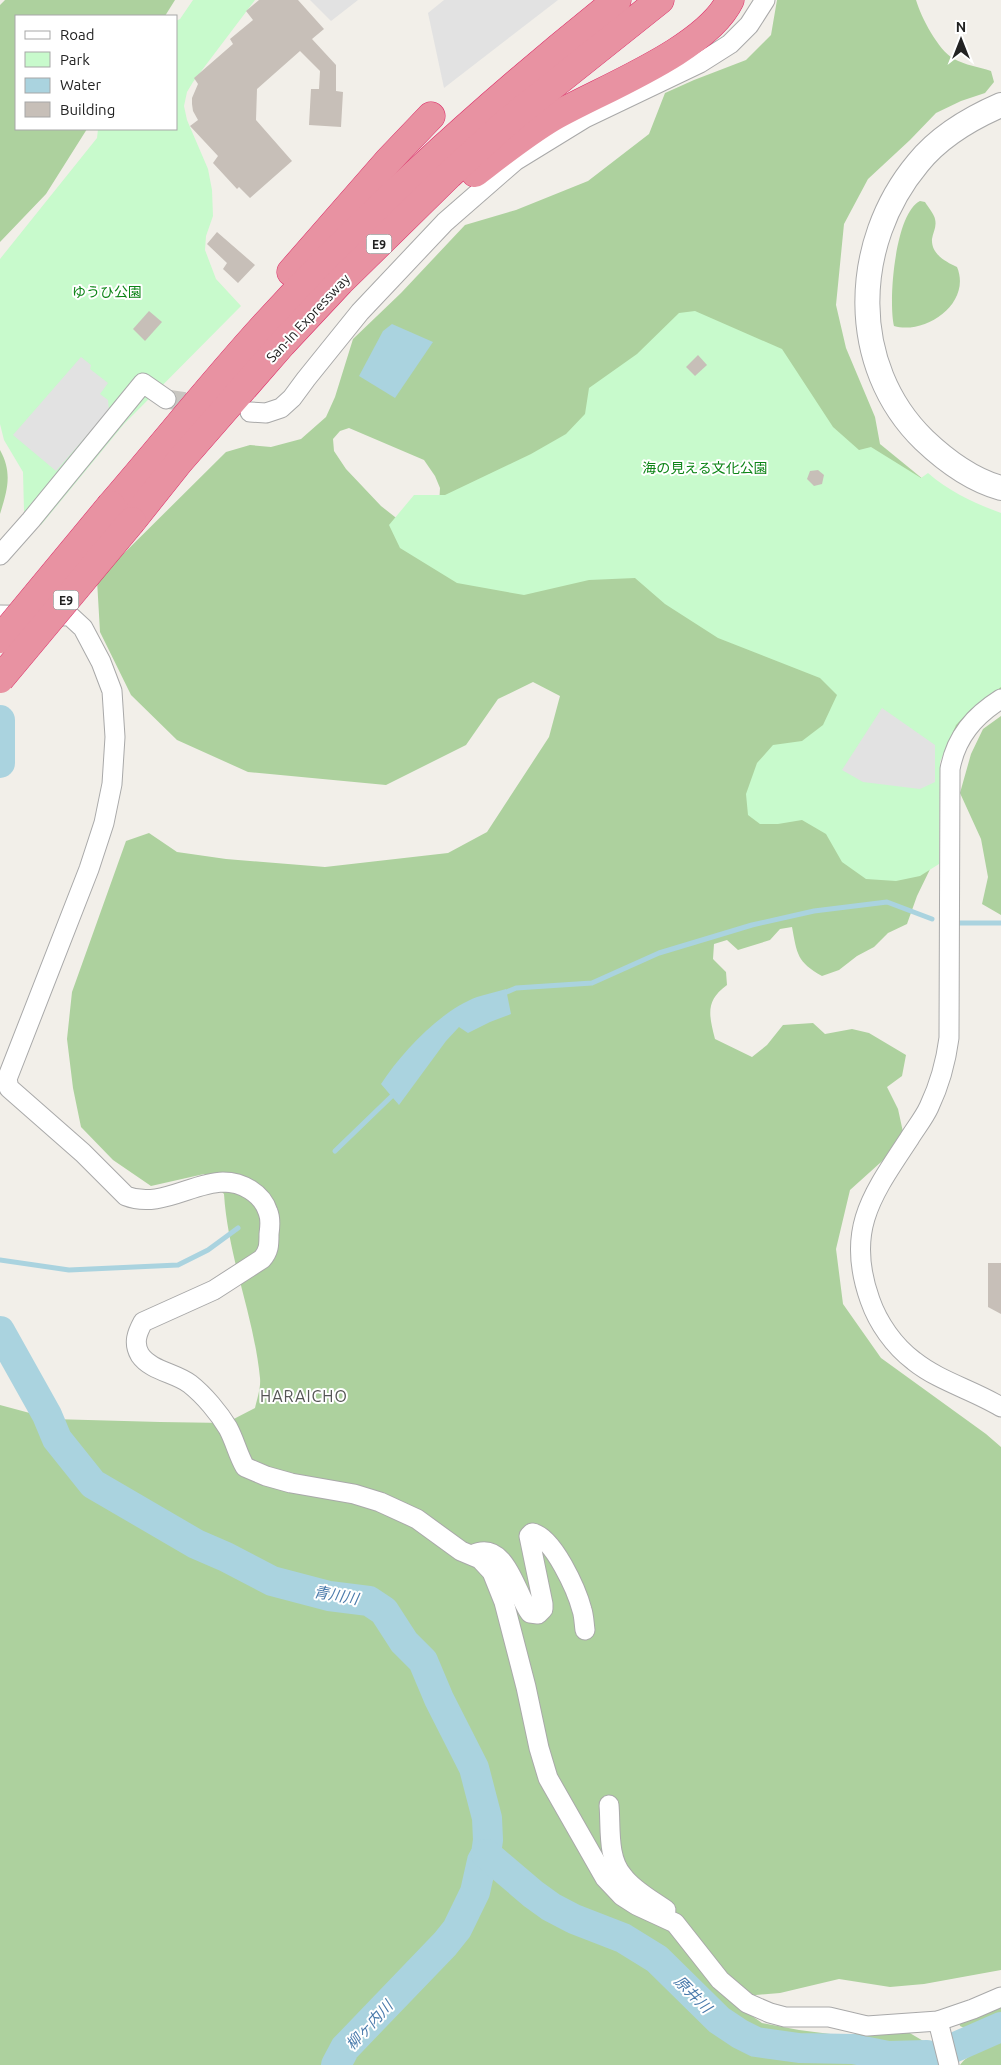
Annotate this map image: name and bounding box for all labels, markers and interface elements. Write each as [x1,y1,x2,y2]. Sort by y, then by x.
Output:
legend [15,15,178,130]
north arrow [936,15,986,65]
text: N [956,19,966,35]
text: Road [60,26,95,43]
text: Park [60,51,90,68]
text: Water [60,76,101,93]
text: Building [60,101,115,118]
road number: E9 [366,234,392,253]
street label: San-In Expressway [263,270,353,365]
park label: ゆうひ公園 [72,284,142,300]
park label: 海の見える文化公園 [642,460,768,476]
road number: E9 [54,590,78,610]
district label: HARAICHO [260,1387,348,1405]
water label: 青川川 [312,1583,362,1608]
water label: 原井川 [671,1972,716,2017]
water label: 柳ヶ内川 [342,1996,397,2053]

